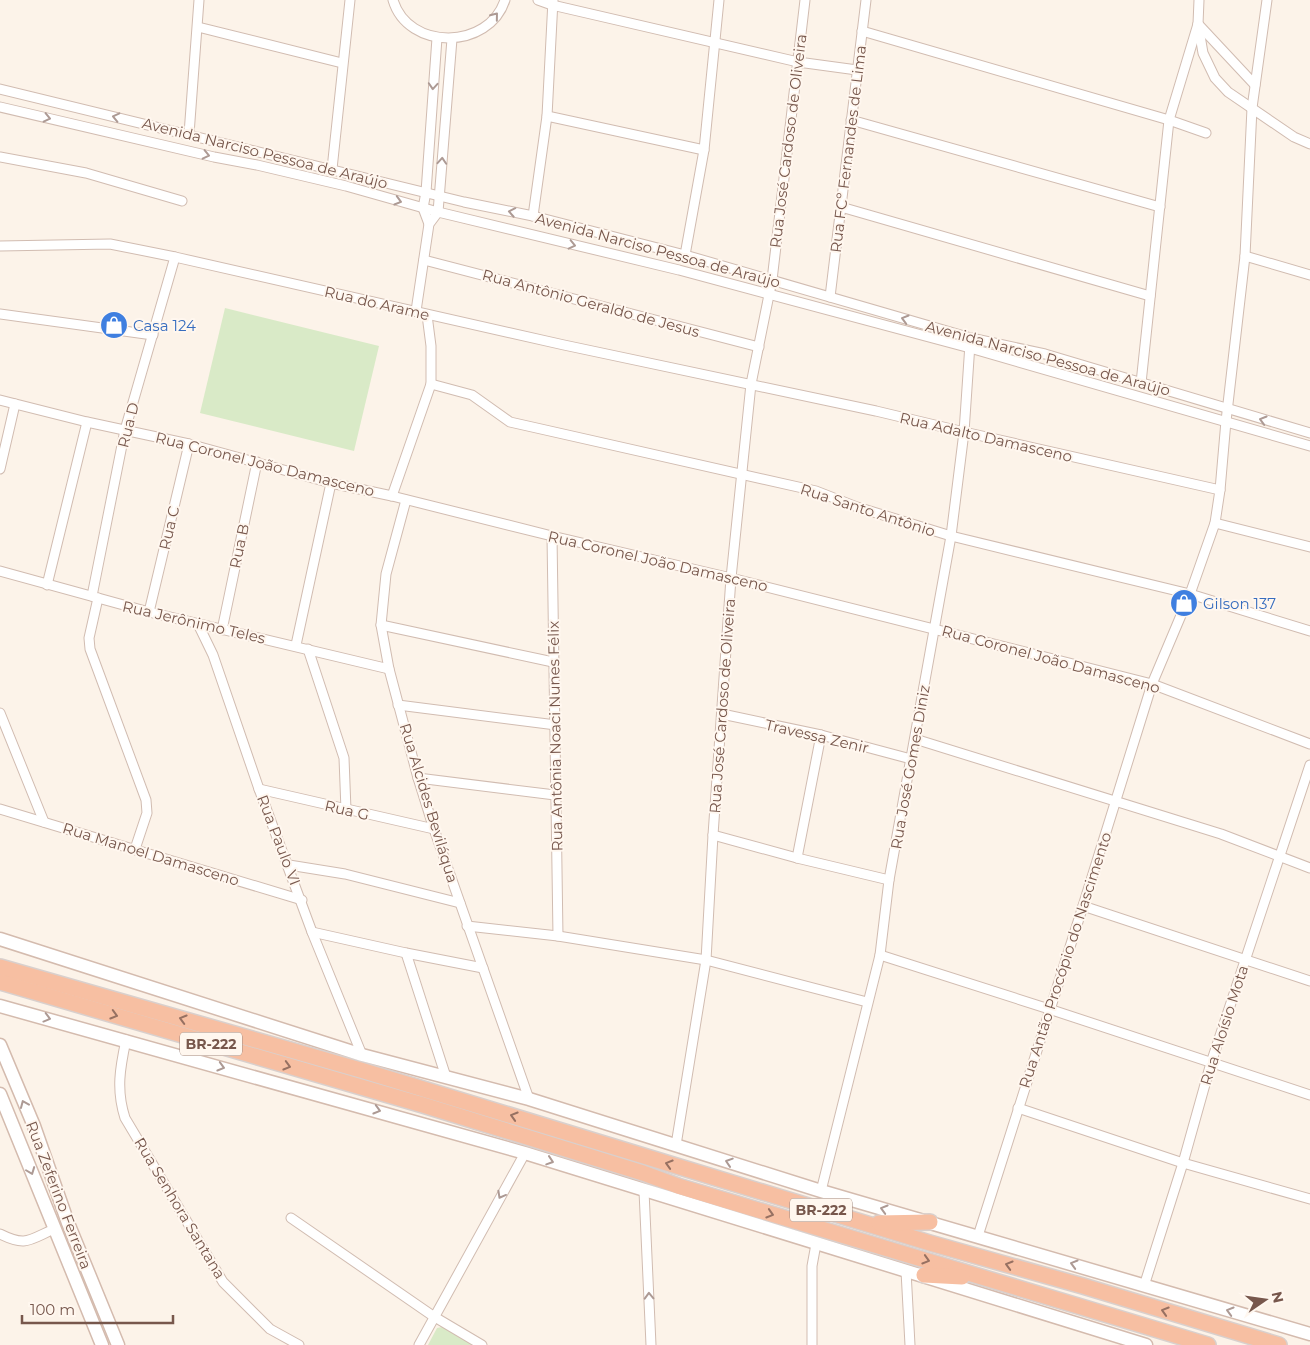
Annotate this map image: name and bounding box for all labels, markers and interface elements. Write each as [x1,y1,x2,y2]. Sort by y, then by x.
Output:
one-way arrow [490,13,498,22]
street label: Rua José Cardoso de Oliveira [765,33,811,249]
street label: Rua FCº Fernandes de Lima [826,44,870,254]
one-way arrow [428,83,439,91]
one-way arrow [43,112,52,123]
one-way arrow [111,112,120,123]
street label: Avenida Narciso Pessoa de Araújo [140,113,390,193]
one-way arrow [201,149,210,160]
one-way arrow [437,156,448,164]
one-way arrow [393,195,401,205]
one-way arrow [507,207,516,217]
street label: Avenida Narciso Pessoa de Araújo [534,208,782,292]
one-way arrow [568,239,576,250]
street label: Rua Antônio Geraldo de Jesus [480,265,702,341]
street label: Rua do Arame [323,282,431,324]
shop icon: Casa 124 [99,310,129,340]
one-way arrow [901,314,909,324]
place label: Casa 124 [133,316,196,335]
street label: Avenida Narciso Pessoa de Araújo [924,316,1172,400]
street label: Rua D [113,400,143,450]
street label: Rua Adalto Damasceno [898,408,1074,466]
one-way arrow [1260,415,1268,425]
street label: Rua Coronel João Damasceno [153,428,377,500]
street label: Rua Santo Antônio [798,479,938,541]
street label: Rua C [155,504,183,552]
street label: Rua B [225,522,253,570]
street label: Rua Coronel João Damasceno [546,526,770,596]
shop icon: Gilson 137 [1169,588,1199,618]
place label: Gilson 137 [1203,594,1276,613]
street label: Rua Jerônimo Teles [121,596,267,648]
street label: Rua José Cardoso de Oliveira [705,598,739,814]
street label: Rua Antônia Noaci Nunes Félix [543,621,567,851]
street label: Rua Coronel João Damasceno [940,621,1162,697]
street label: Rua José Gomes Diniz [886,683,934,851]
street label: Travessa Zenir [763,715,871,757]
street label: Rua Alcides Beviláqua [396,721,462,885]
street label: Rua Paulo VI [253,792,305,888]
street label: Rua G [323,796,371,824]
street label: Rua Manoel Damasceno [60,818,242,890]
street label: Rua Antão Procópio do Nascimento [1015,830,1115,1090]
street label: Rua Aloísio Mota [1196,963,1252,1087]
one-way arrow [109,1010,118,1020]
one-way arrow [42,1013,51,1023]
one-way arrow [179,1015,187,1025]
road number: BR-222 [180,1032,242,1056]
one-way arrow [282,1060,290,1070]
one-way arrow [216,1061,224,1071]
one-way arrow [20,1100,31,1109]
one-way arrow [372,1105,381,1115]
one-way arrow [510,1112,518,1122]
street label: Rua Zeferino Ferreira [22,1118,96,1272]
street label: Rua Senhora Santana [130,1134,230,1282]
one-way arrow [545,1155,553,1165]
one-way arrow [725,1158,733,1168]
one-way arrow [666,1160,674,1170]
one-way arrow [25,1166,35,1175]
one-way arrow [498,1190,508,1199]
road number: BR-222 [790,1198,852,1222]
one-way arrow [881,1205,889,1215]
one-way arrow [765,1208,773,1218]
one-way arrow [921,1255,929,1265]
one-way arrow [1070,1260,1078,1270]
one-way arrow [1006,1261,1014,1271]
north arrow [1240,1275,1290,1325]
text: N [1268,1290,1288,1305]
scale bar [22,1292,174,1324]
one-way arrow [643,1292,654,1300]
text: 100 m [30,1300,75,1319]
one-way arrow [1162,1306,1170,1316]
one-way arrow [1226,1306,1234,1316]

